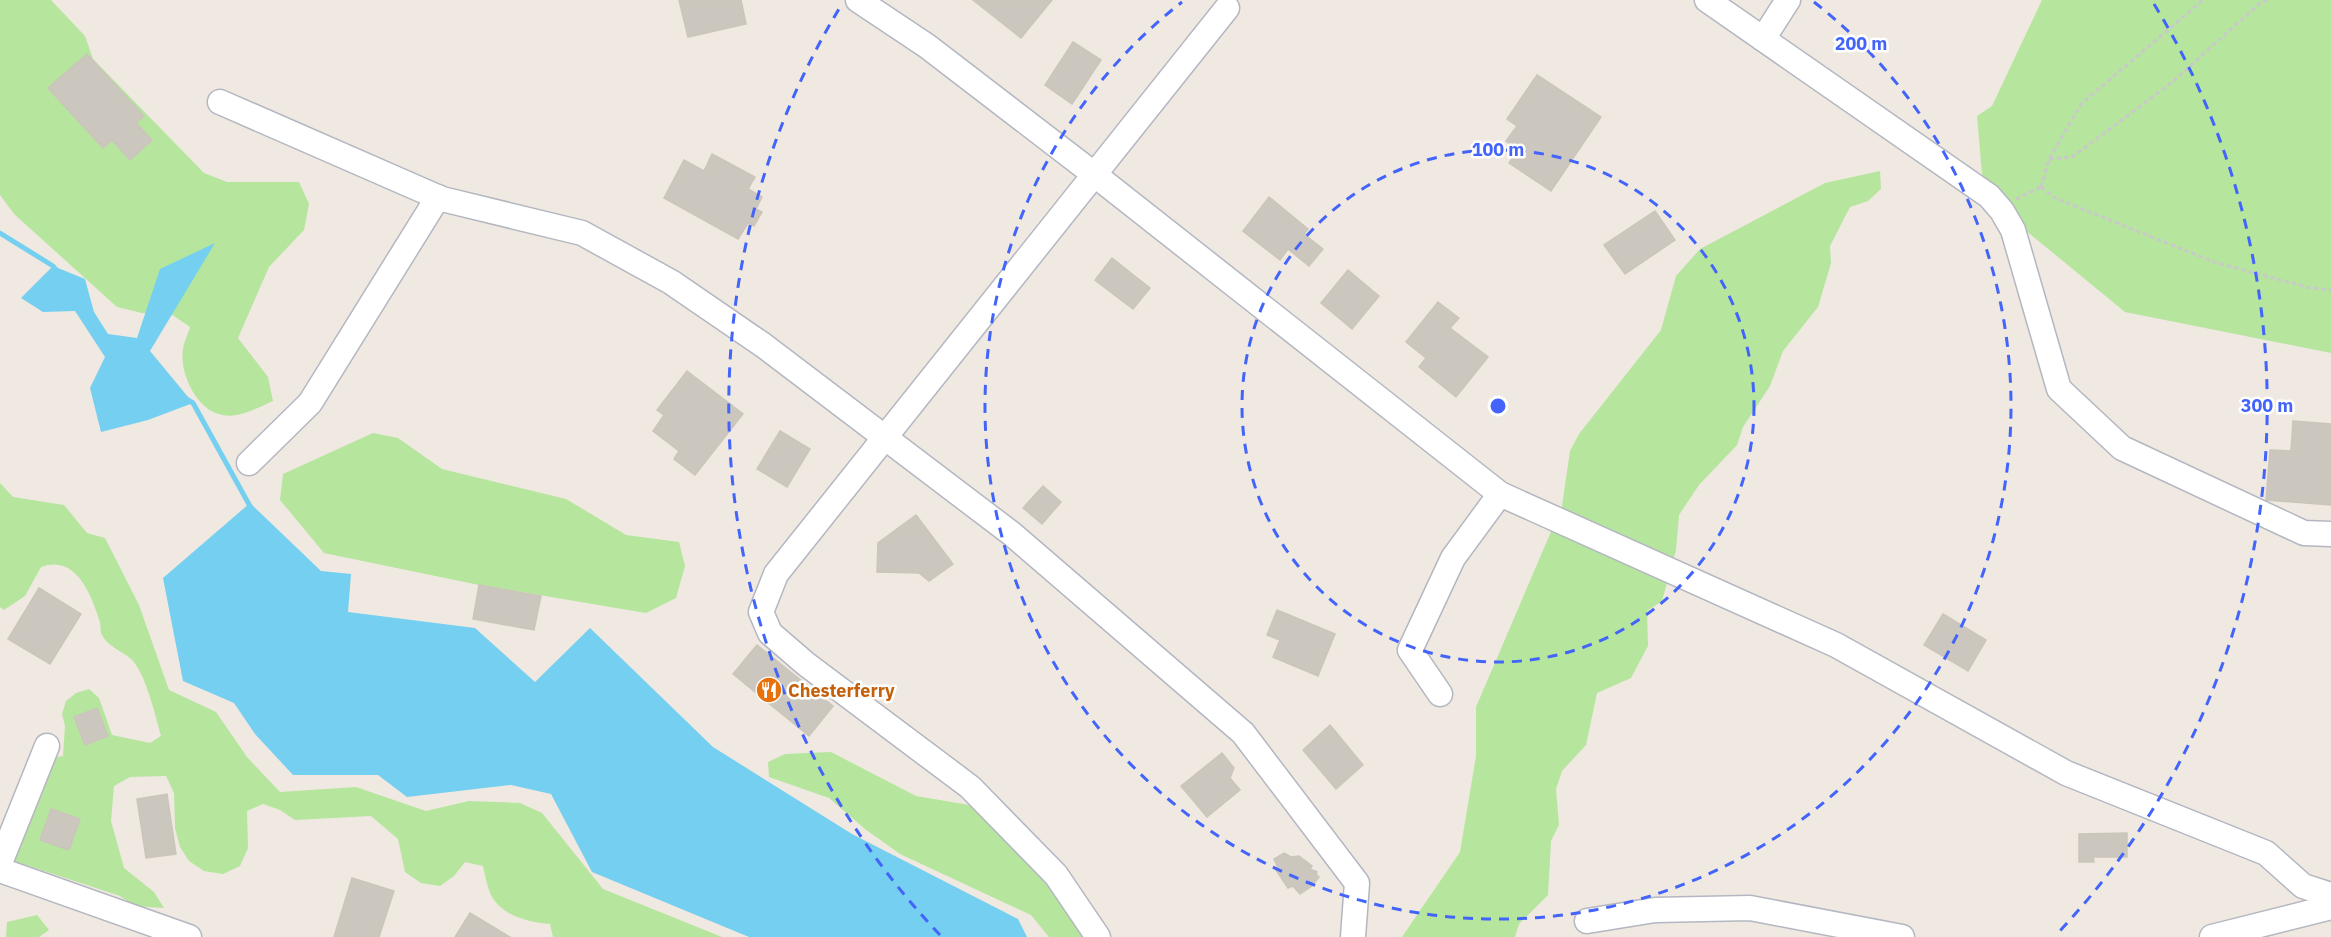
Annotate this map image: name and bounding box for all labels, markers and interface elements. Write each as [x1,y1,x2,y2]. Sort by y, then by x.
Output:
text: 200 m [1835,32,1887,55]
text: 100 m [1472,138,1524,161]
text: 300 m [2241,394,2293,417]
centre of rings [1488,396,1508,416]
restaurant icon: Chesterferry [754,675,784,705]
place label: Chesterferry [788,679,895,702]

